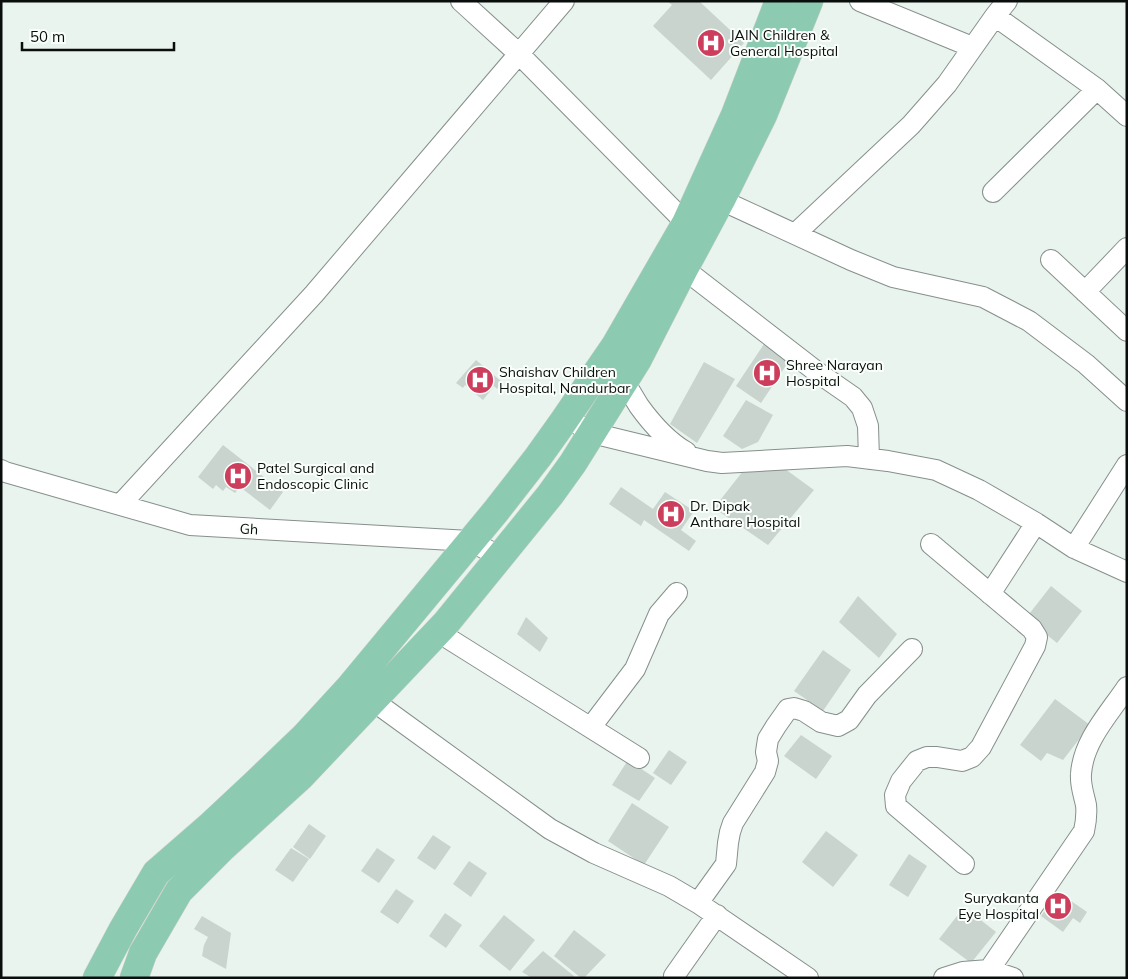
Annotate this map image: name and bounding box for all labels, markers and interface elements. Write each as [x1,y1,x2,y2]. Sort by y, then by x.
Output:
scale bar [22,20,175,52]
place label: JAIN Children & General Hospital [730,26,838,60]
text: 50 m [30,27,65,46]
hospital icon: JAIN Children & General Hospital [696,28,726,58]
place label: Shree Narayan Hospital [786,356,883,390]
hospital icon: Shree Narayan Hospital [752,358,782,388]
place label: Shaishav Children Hospital, Nandurbar [499,363,631,397]
hospital icon: Shaishav Children Hospital, Nandurbar [465,365,495,395]
place label: Patel Surgical and Endoscopic Clinic [257,459,374,493]
hospital icon: Patel Surgical and Endoscopic Clinic [223,461,253,491]
place label: Dr. Dipak Anthare Hospital [690,497,800,531]
hospital icon: Dr. Dipak Anthare Hospital [656,499,686,529]
street label: Gh [239,520,259,538]
place label: Suryakanta Eye Hospital [958,889,1039,923]
hospital icon: Suryakanta Eye Hospital [1043,891,1073,921]

